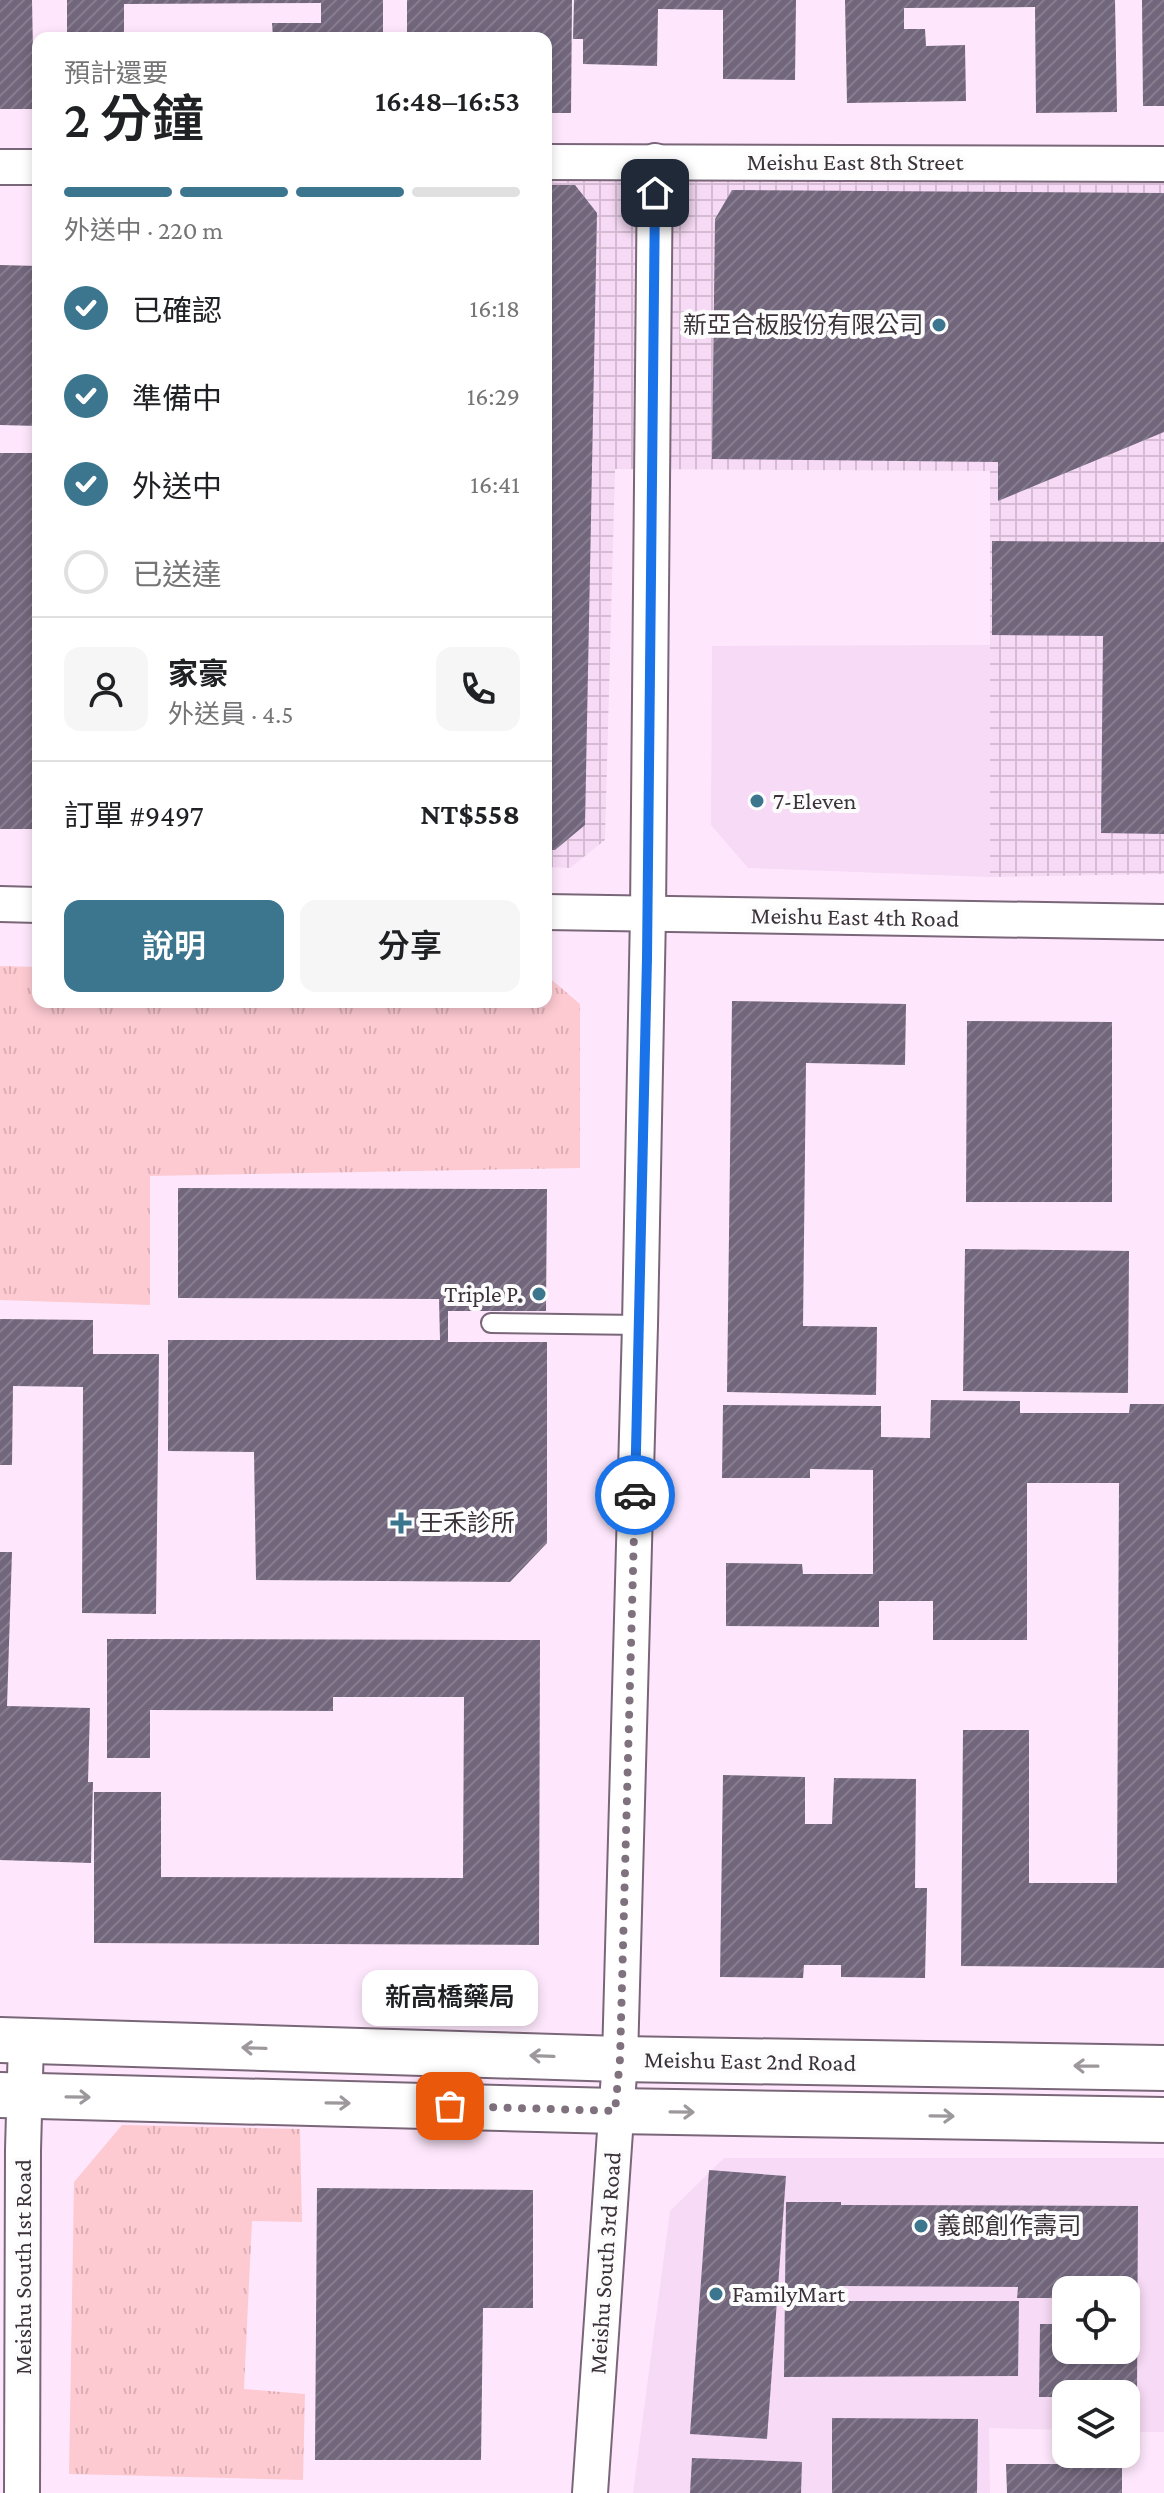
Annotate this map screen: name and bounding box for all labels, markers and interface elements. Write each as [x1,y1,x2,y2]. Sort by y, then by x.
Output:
text: 預計還要 [64,59,168,88]
text: 16:48–16:53 [375,84,520,117]
text: 2 分鐘 [64,90,204,148]
street label: Meishu East 8th Street [747,148,964,175]
pin [621,159,689,227]
icon: home [633,171,677,215]
text: 外送中 · 220 m [64,216,223,245]
icon: check [64,286,108,330]
text: 已確認 [132,294,222,327]
text: 16:18 [470,294,520,323]
place label: 新亞合板股份有限公司 [683,311,923,338]
marker: 新亞合板股份有限公司 [930,316,948,334]
icon: check [64,374,108,418]
text: 準備中 [132,382,222,415]
text: 16:29 [467,382,520,411]
icon: check [64,462,108,506]
text: 外送中 [132,470,222,503]
text: 16:41 [470,470,520,499]
text: 已送達 [132,558,222,591]
button: person [64,647,148,731]
button: phone [436,647,520,731]
text: 家豪 [168,657,228,690]
text: 外送員 · 4.5 [168,700,293,729]
place label: 7-Eleven [773,787,857,814]
marker: 7-Eleven [748,792,766,810]
text: NT$558 [420,797,520,830]
text: 訂單 #9497 [64,799,204,832]
button: 說明 [64,900,284,992]
button: 分享 [300,900,520,992]
street label: Meishu East 4th Road [751,901,960,932]
place label: Triple P. [444,1280,523,1307]
marker: Triple P. [530,1285,548,1303]
courier [595,1455,675,1535]
icon: car [613,1473,657,1517]
place label: 壬禾診所 [419,1509,515,1536]
marker: 壬禾診所 [390,1512,412,1534]
callout: 新高橋藥局 [362,1970,538,2026]
text: 新高橋藥局 [385,1983,515,2012]
one-way arrow [241,2040,268,2055]
street label: Meishu East 2nd Road [644,2045,857,2076]
one-way arrow [529,2049,556,2064]
one-way arrow [1073,2059,1100,2074]
pin [416,2072,484,2140]
icon: bag [428,2084,472,2128]
one-way arrow [64,2089,91,2104]
one-way arrow [324,2096,351,2111]
one-way arrow [668,2104,695,2120]
one-way arrow [928,2108,955,2124]
street label: Meishu South 3rd Road [583,2151,626,2375]
street label: Meishu South 1st Road [9,2159,36,2375]
place label: 義郎創作壽司 [937,2212,1081,2239]
marker: 義郎創作壽司 [912,2217,930,2235]
map controls [1052,2276,1140,2468]
button: locate [1052,2276,1140,2364]
place label: FamilyMart [732,2280,846,2307]
marker: FamilyMart [707,2285,725,2303]
button: layers [1052,2380,1140,2468]

